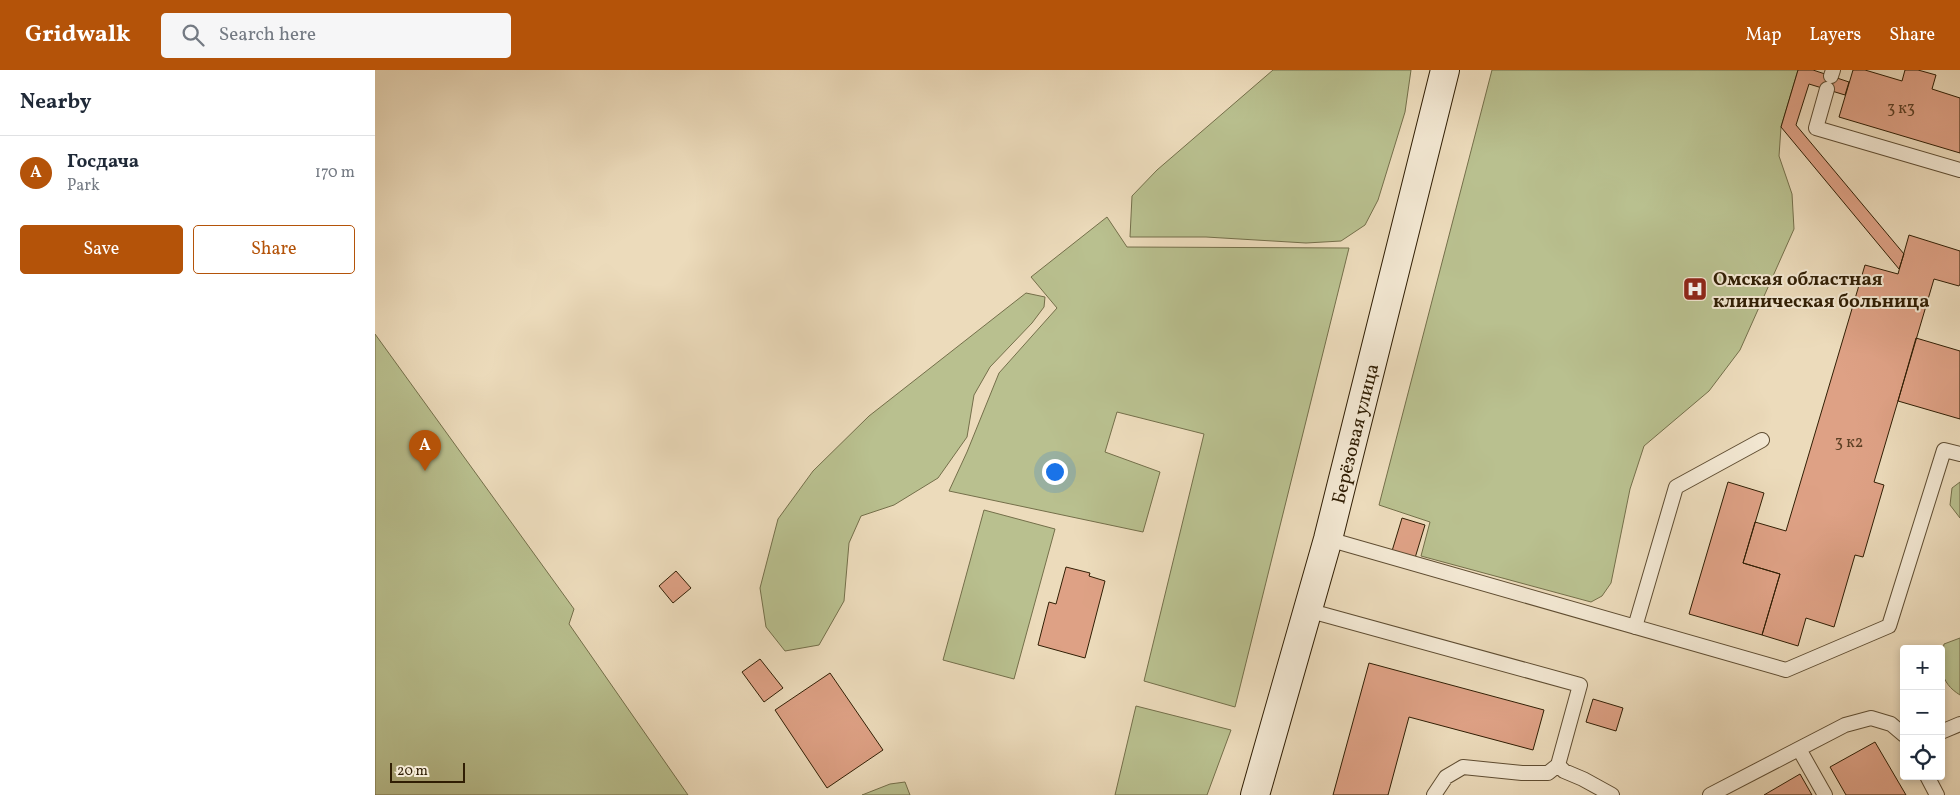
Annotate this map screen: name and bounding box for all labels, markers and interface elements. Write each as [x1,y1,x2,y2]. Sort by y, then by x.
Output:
search box [161,13,511,58]
text: Gridwalk [25,18,131,52]
icon: search [179,21,207,49]
text: Search here [219,22,316,48]
text: Map [1745,23,1781,48]
text: Layers [1809,23,1861,48]
text: Share [1889,23,1935,48]
text: Nearby [20,88,91,117]
house number: 3 к3 [1887,98,1915,120]
text: Госдача [67,149,139,175]
text: A [30,162,42,184]
text: 170 m [315,162,355,184]
text: Park [67,175,100,197]
button: Save [20,225,183,274]
button: Share [193,225,355,274]
place label: Омская областная клиническая больница [1713,267,1930,315]
hospital icon: Омская областная клиническая больница [1682,276,1708,302]
street label: Берёзовая улица [1326,361,1386,507]
pin: A [409,430,441,471]
house number: 3 к2 [1835,432,1863,454]
your location [1042,459,1068,485]
map controls [1900,645,1945,780]
button: + [1900,645,1945,690]
button: − [1900,690,1945,735]
button: locate [1900,735,1945,780]
scale bar [390,760,465,783]
text: 20 m [397,762,428,781]

